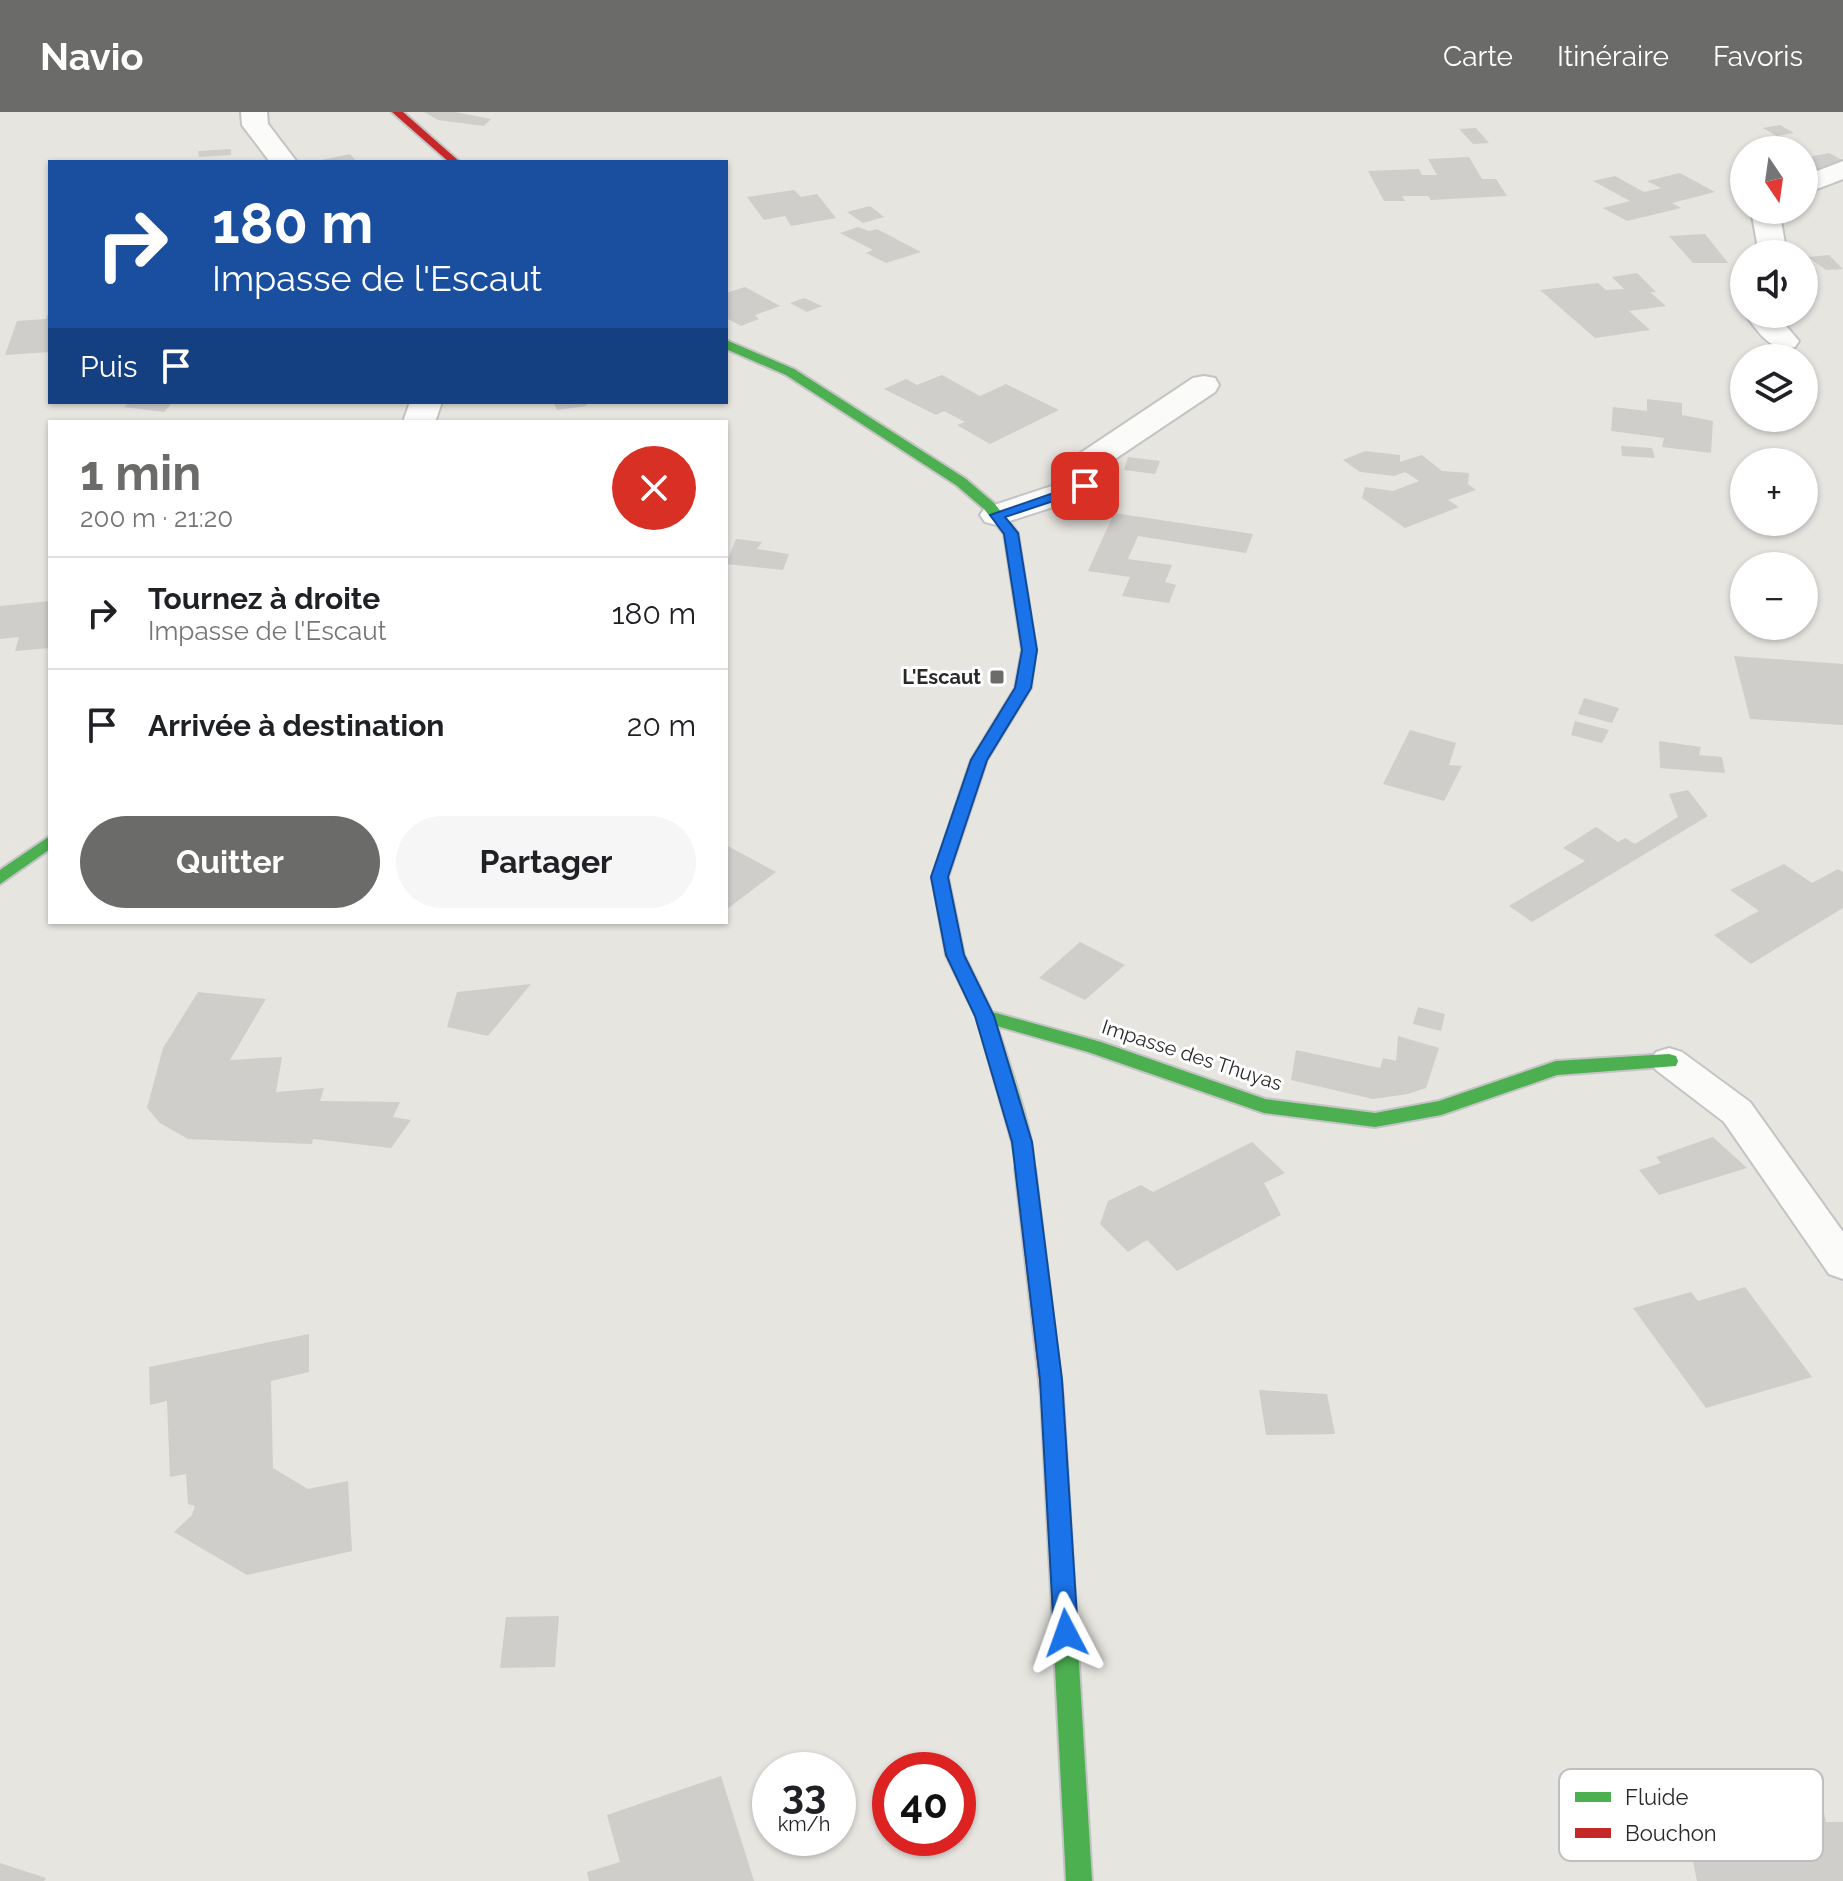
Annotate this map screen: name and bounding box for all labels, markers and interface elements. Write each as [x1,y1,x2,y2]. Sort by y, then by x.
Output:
text: Navio [40,34,143,79]
text: Carte [1443,40,1513,73]
text: Itinéraire [1557,40,1669,73]
text: Favoris [1713,40,1803,73]
north arrow [1730,136,1818,224]
map controls [1730,136,1818,640]
text: 180 m [212,190,373,256]
icon: right [80,192,184,296]
button: sound [1730,240,1818,328]
text: Impasse de l'Escaut [212,257,542,299]
icon: arrive [154,344,198,388]
button: layers [1730,344,1818,432]
text: Puis [80,349,138,384]
text: 1 min [80,445,201,501]
button: close [612,446,696,530]
button: + [1730,448,1818,536]
pin [1051,452,1119,520]
icon: arrive [1063,464,1107,508]
text: 200 m · 21:20 [80,503,233,533]
button: − [1730,552,1818,640]
text: Tournez à droite [148,581,380,616]
icon: right [80,591,124,635]
text: 180 m [612,596,696,631]
text: Impasse de l'Escaut [148,616,386,646]
place label: L'Escaut [902,665,981,689]
marker: L'Escaut [988,668,1006,686]
icon: arrive [80,703,124,747]
text: Arrivée à destination [148,708,444,743]
text: 20 m [627,708,696,743]
button: Quitter [80,816,380,908]
button: Partager [396,816,696,908]
street label: Impasse des Thuyas [1099,1015,1285,1095]
position arrow [1024,1591,1108,1675]
speed limit sign: 40 [872,1752,976,1856]
legend [1559,1769,1823,1861]
text: 33 [782,1770,826,1817]
text: Fluide [1625,1784,1688,1810]
text: km/h [778,1812,830,1836]
text: Bouchon [1625,1820,1717,1846]

